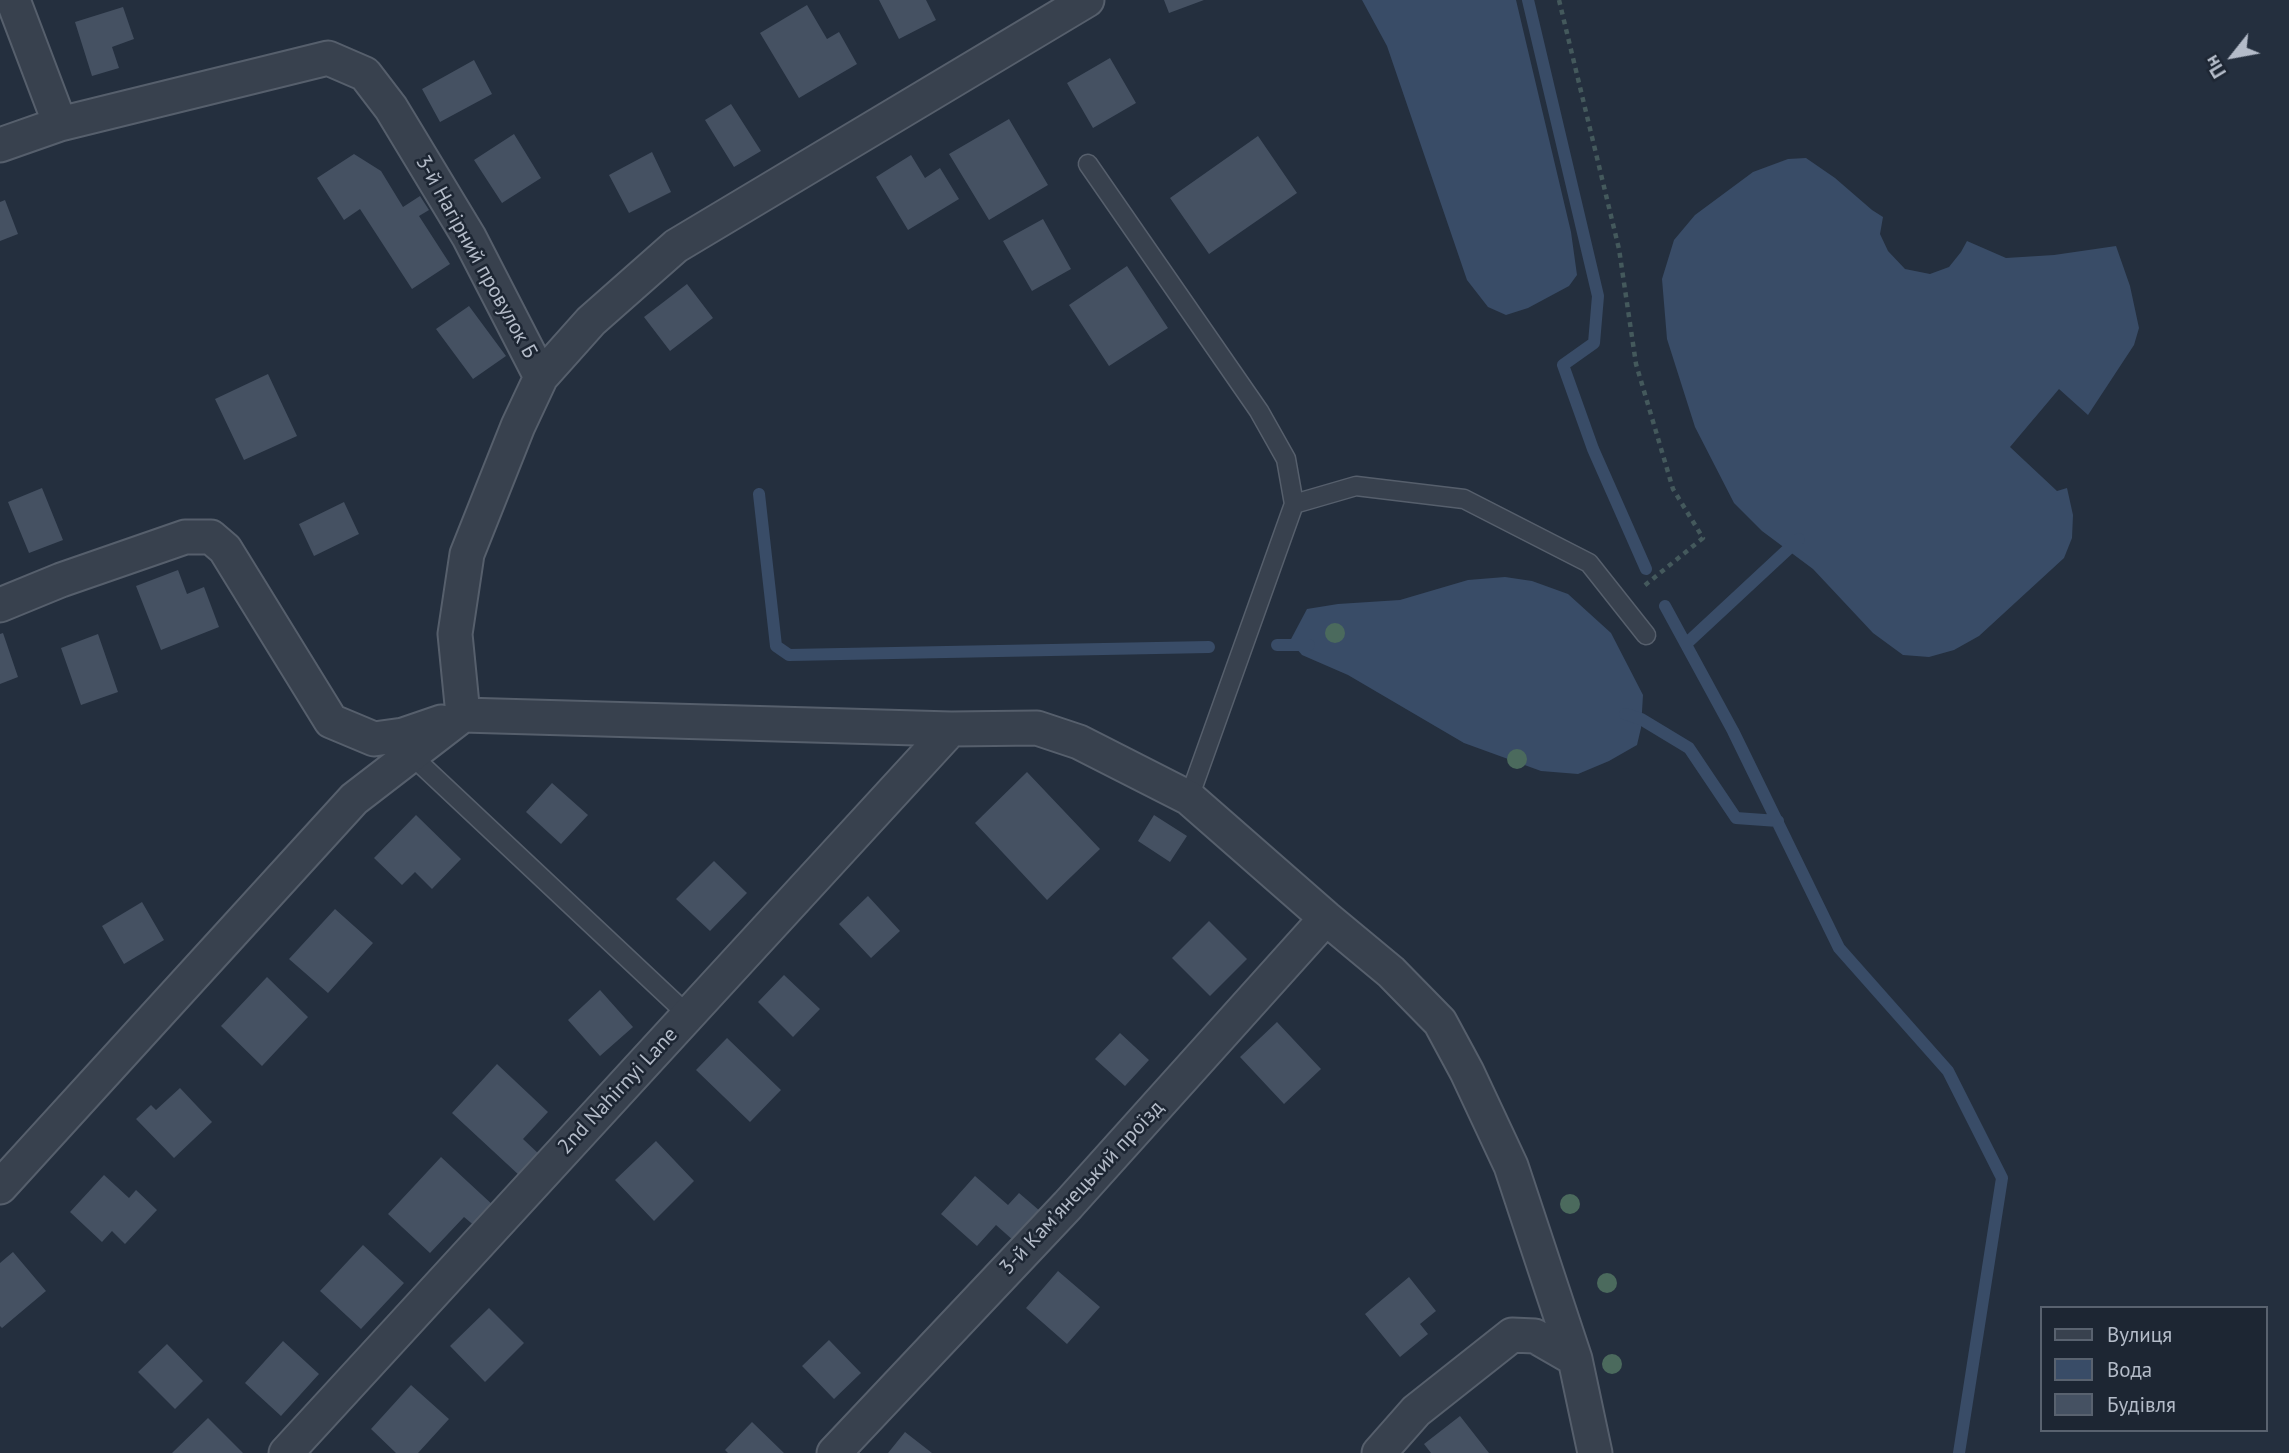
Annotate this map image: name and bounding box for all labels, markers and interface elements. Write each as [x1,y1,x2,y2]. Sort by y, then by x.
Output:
north arrow [2198,21,2268,91]
text: Пн [2199,51,2231,83]
street label: 3-й Нагірний провулок Б [410,151,542,363]
street label: 2nd Nahirnyi Lane [553,1022,683,1160]
street label: 3-й Камʼянецький проїзд [995,1096,1169,1280]
legend [2040,1306,2268,1432]
text: Вулиця [2107,1321,2172,1348]
text: Вода [2107,1356,2152,1383]
text: Будівля [2107,1391,2176,1418]

